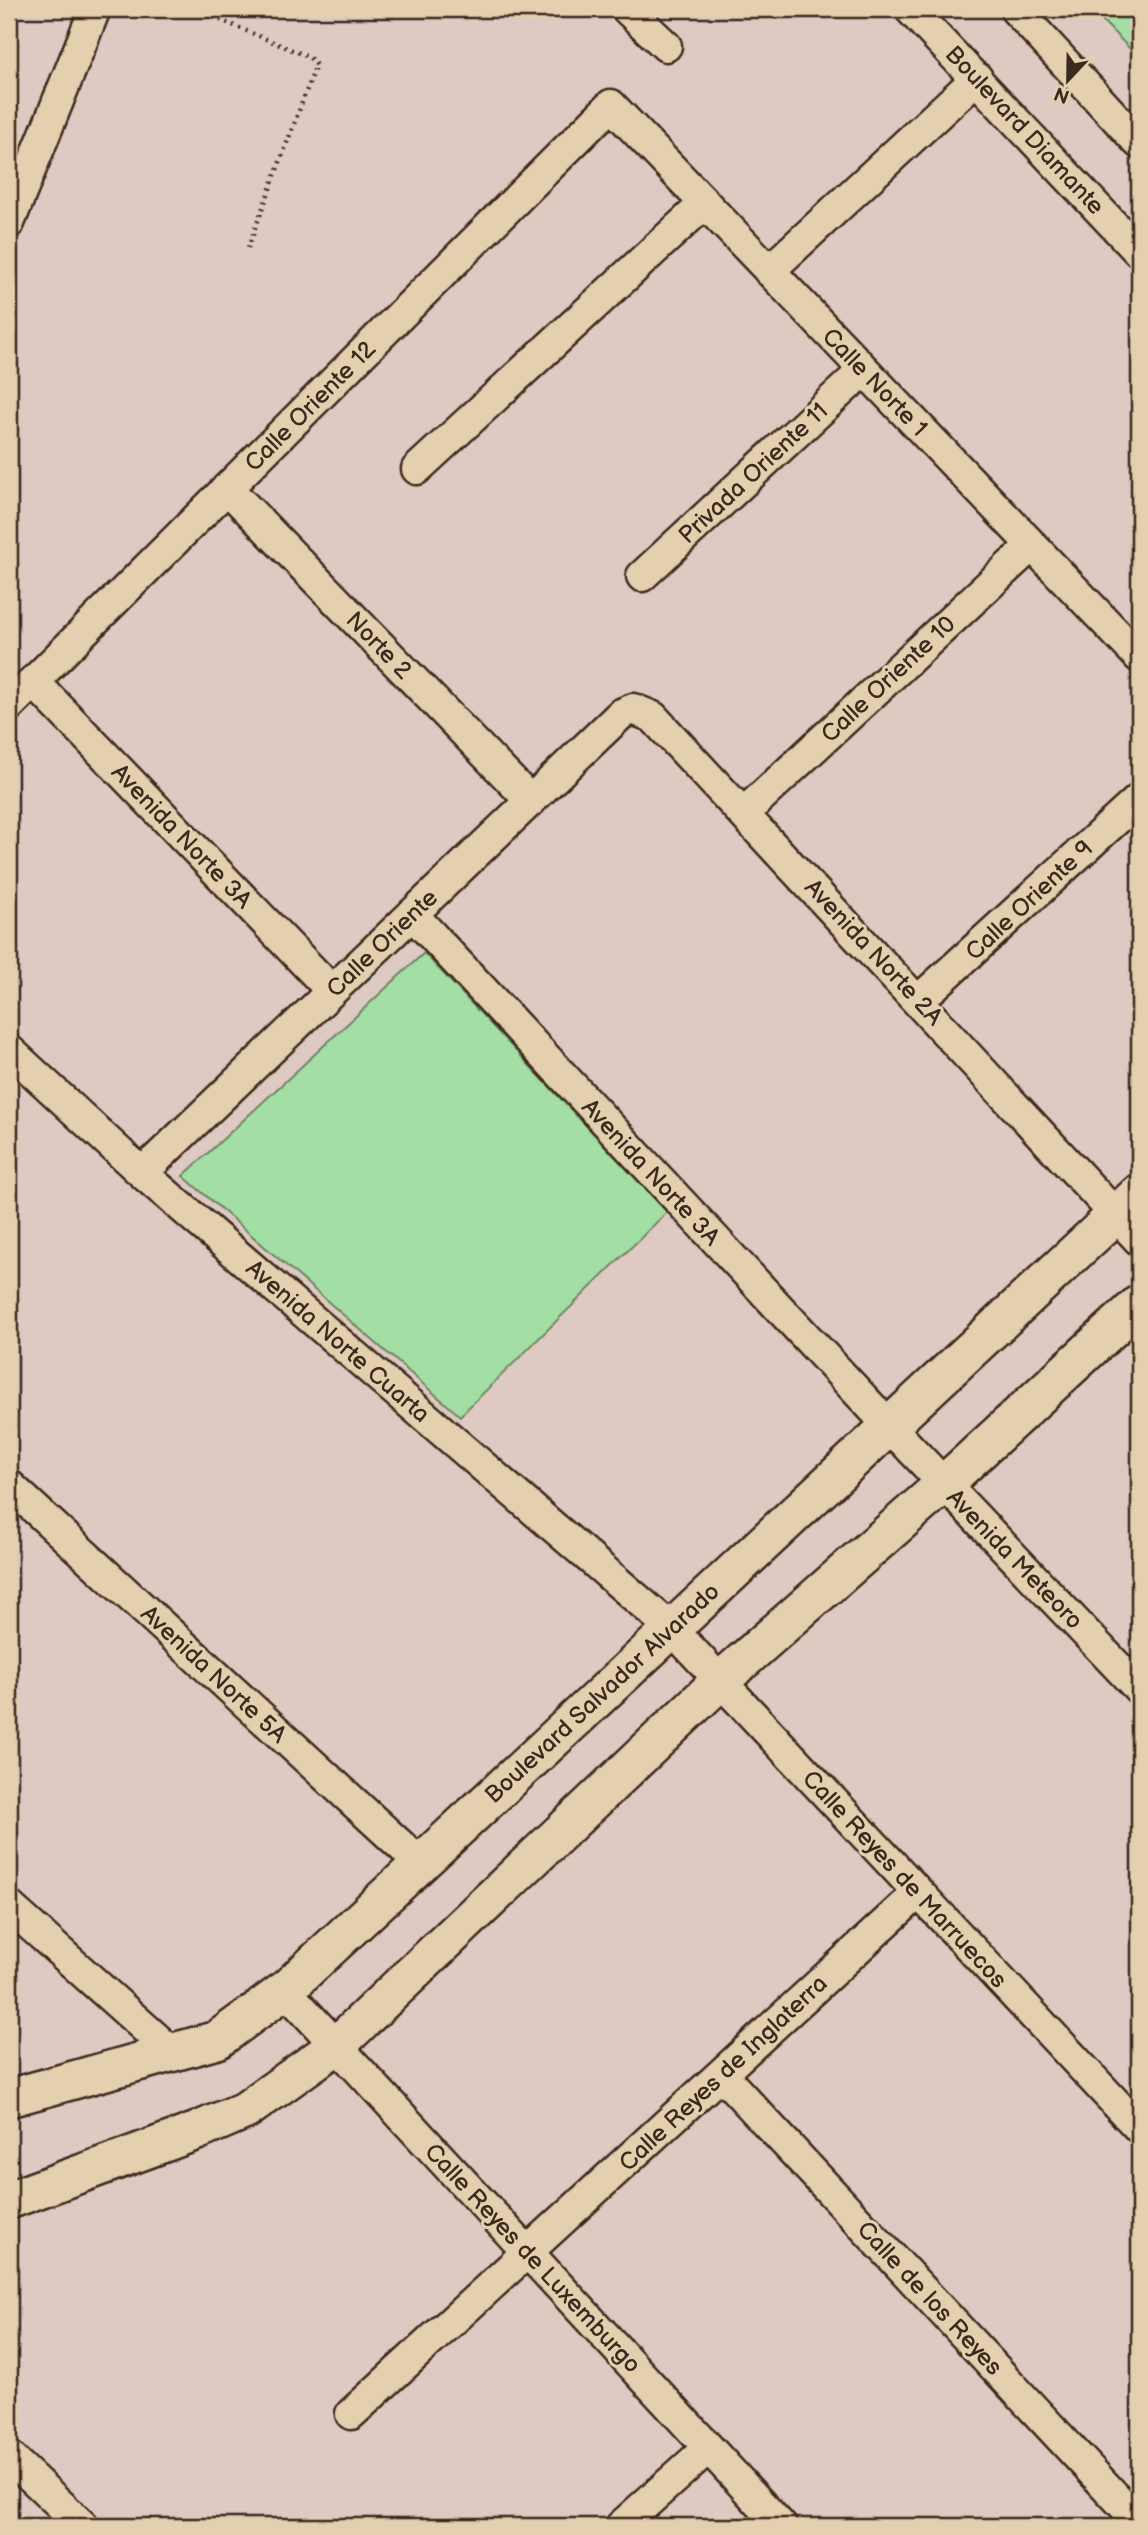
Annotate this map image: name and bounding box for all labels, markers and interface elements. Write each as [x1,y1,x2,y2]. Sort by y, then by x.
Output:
street label: Boulevard Diamante [939,40,1110,221]
north arrow [1032,46,1102,116]
text: N [1051,81,1073,108]
street label: Calle Norte 1 [816,322,933,442]
street label: Calle Oriente 12 [239,335,382,478]
street label: Privada Oriente 11 [673,397,834,550]
street label: Norte 2 [340,606,418,685]
street label: Calle Oriente 10 [815,610,961,749]
street label: Avenida Norte 3A [105,758,258,915]
street label: Calle Oriente 9 [960,834,1099,967]
street label: Avenida Norte 2A [798,873,949,1032]
street label: Calle Oriente [321,883,444,1004]
street label: Avenida Norte 3A [575,1093,726,1252]
street label: Avenida Norte Cuarta [240,1254,435,1429]
street label: Avenida Meteoro [940,1483,1089,1636]
street label: Boulevard Salvador Alvarado [479,1577,726,1810]
street label: Avenida Norte 5A [135,1599,293,1750]
street label: Calle Reyes de Marruecos [796,1765,1013,1994]
street label: Calle Reyes de Inglaterra [613,1969,834,2178]
street label: Calle Reyes de Luxemburgo [418,2137,647,2379]
street label: Calle de los Reyes [851,2215,1009,2381]

